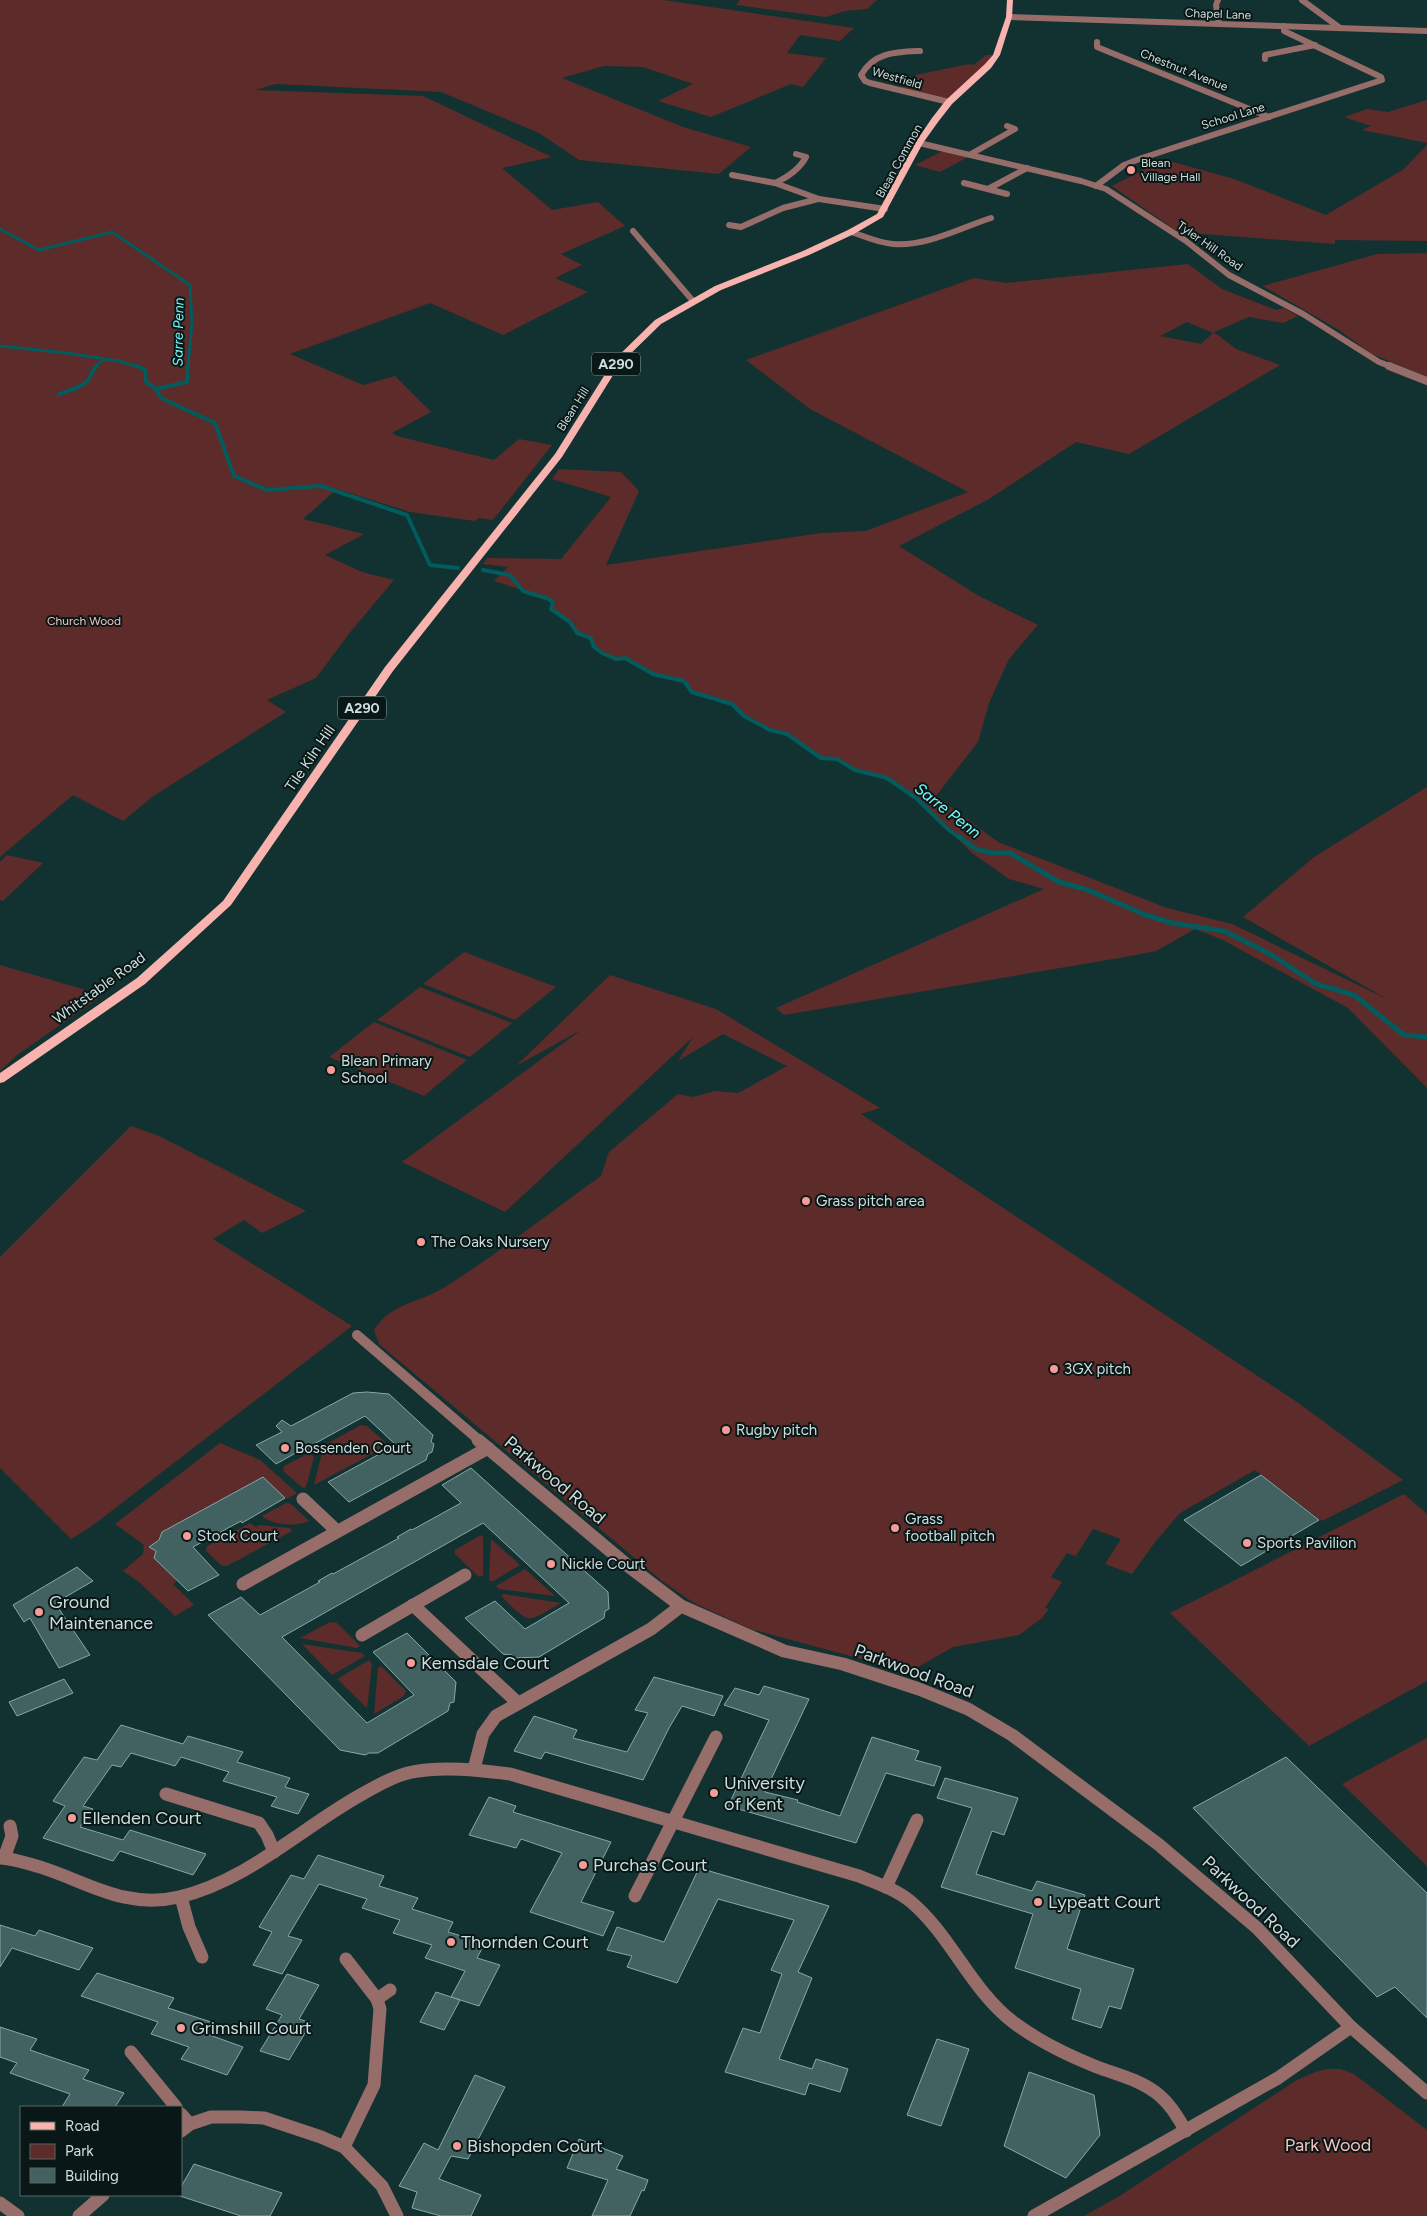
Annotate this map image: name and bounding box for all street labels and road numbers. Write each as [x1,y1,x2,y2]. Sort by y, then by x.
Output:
street label: Chapel Lane [1185,6,1252,22]
street label: Chestnut Avenue [1138,46,1230,94]
street label: Westfield [870,64,924,92]
street label: School Lane [1200,100,1267,132]
street label: Blean Common [873,121,925,200]
street label: Tyler Hill Road [1175,218,1245,274]
road number: A290 [592,352,640,376]
street label: Blean Hill [554,384,592,434]
road number: A290 [338,696,386,720]
street label: Tile Kiln Hill [281,721,339,795]
street label: Whitstable Road [49,948,149,1028]
street label: Parkwood Road [500,1431,610,1529]
street label: Parkwood Road [851,1639,977,1703]
street label: Parkwood Road [1198,1851,1304,1953]

